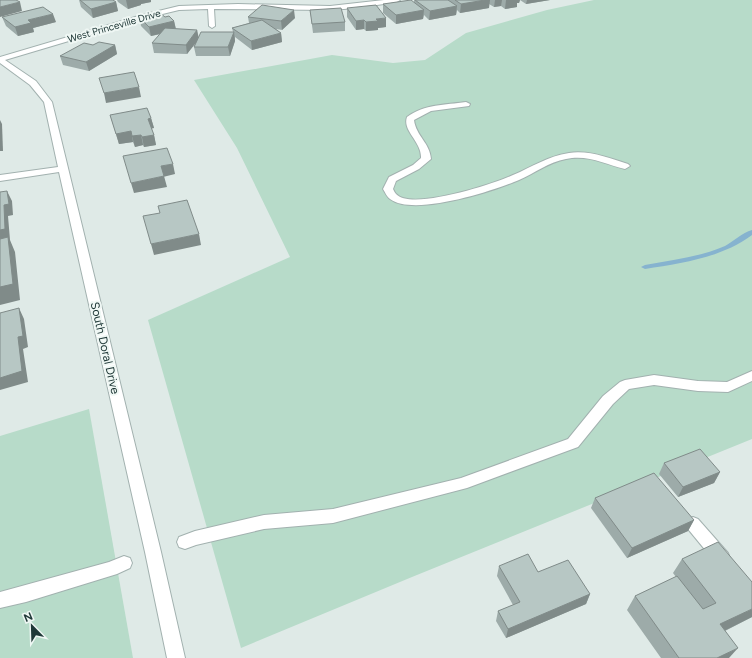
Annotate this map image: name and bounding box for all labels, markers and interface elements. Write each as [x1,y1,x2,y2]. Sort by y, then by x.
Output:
street label: West Princeville Drive [66,6,163,46]
street label: South Doral Drive [88,301,122,396]
north arrow [12,606,52,646]
text: N [22,610,35,625]

